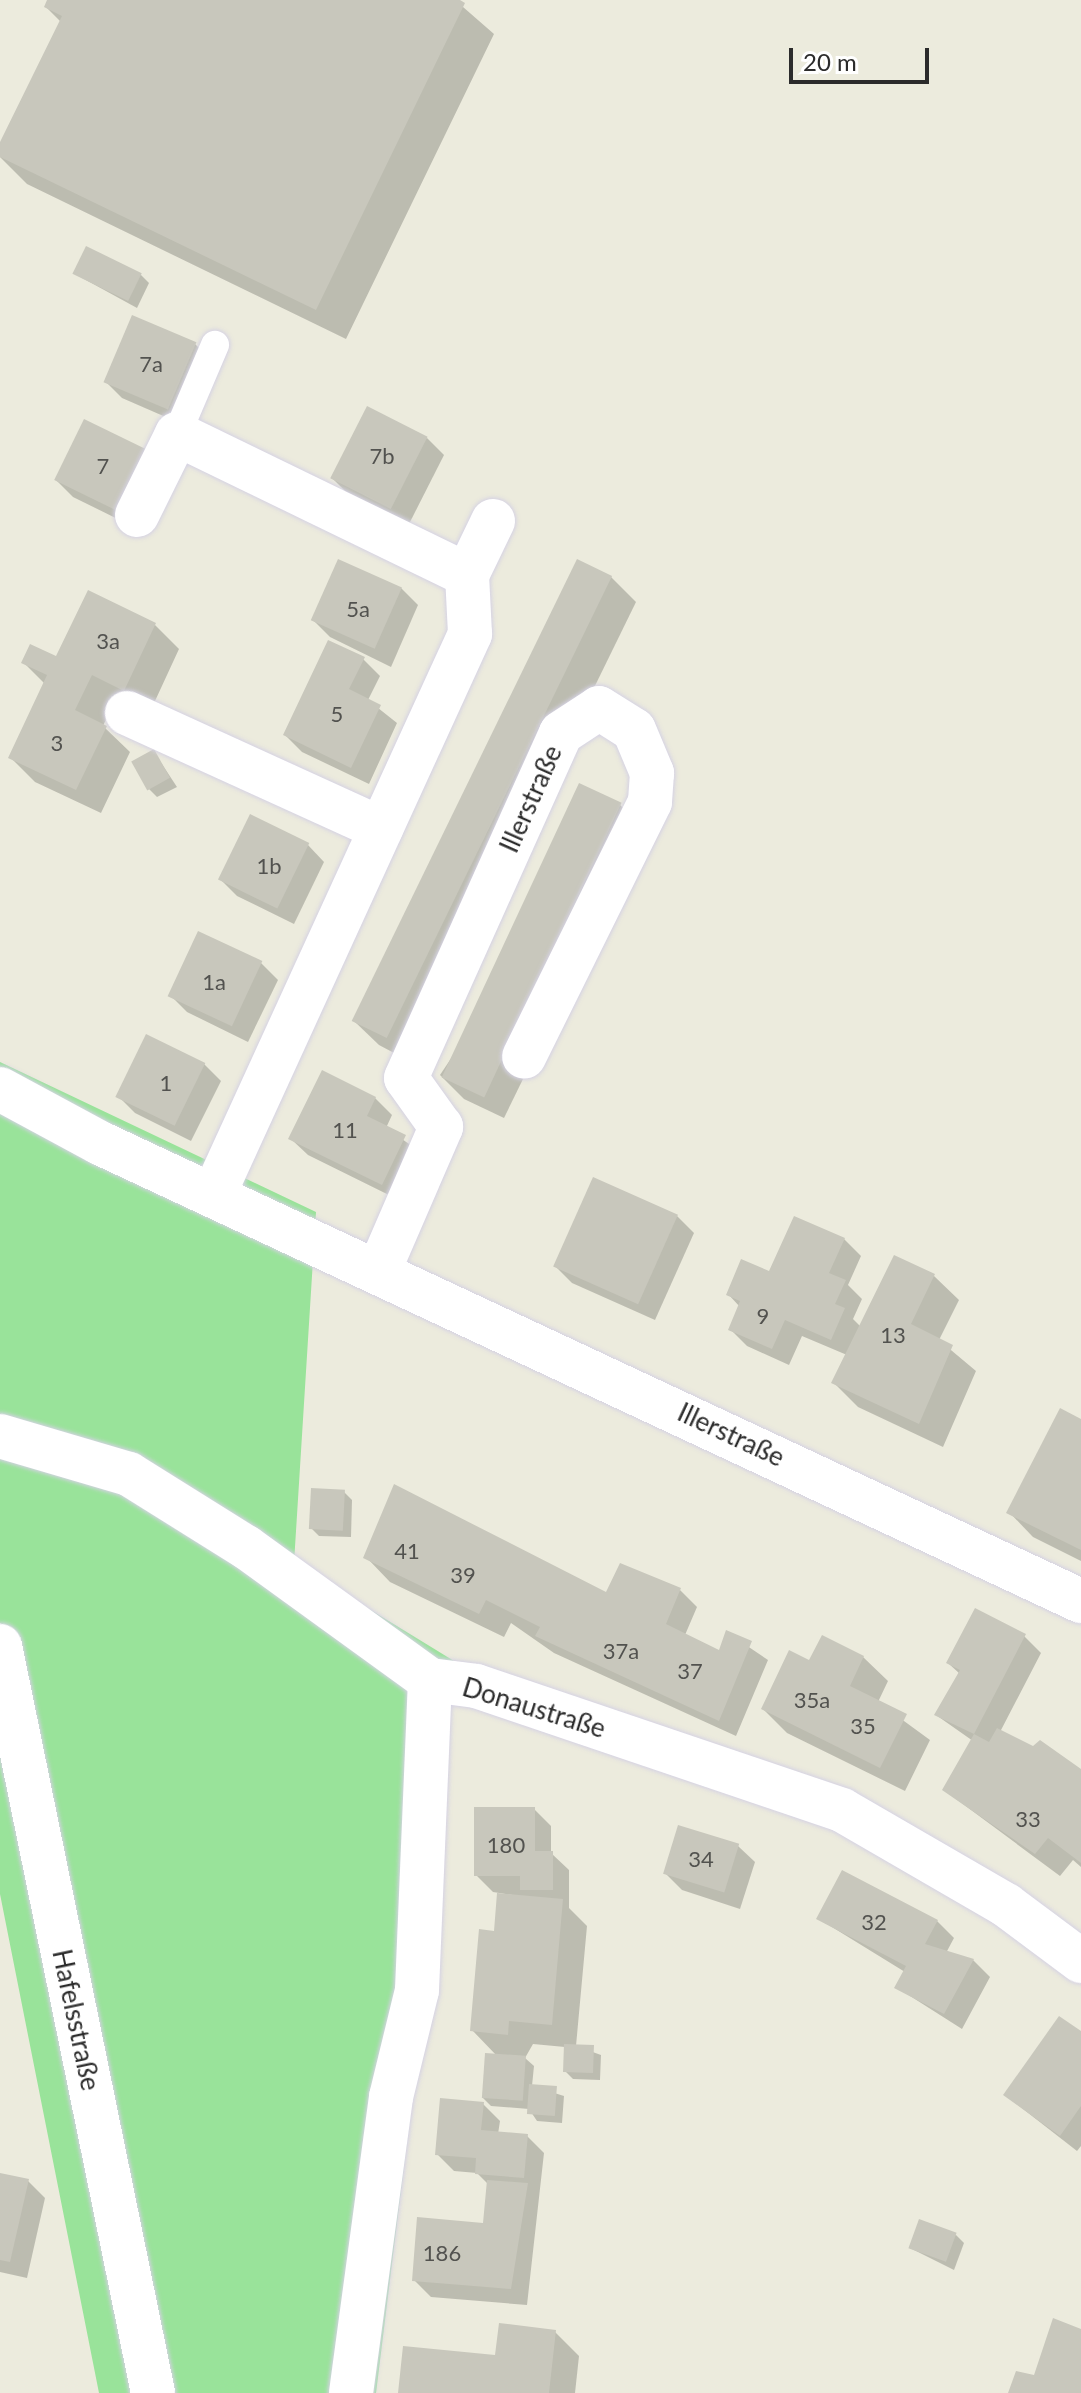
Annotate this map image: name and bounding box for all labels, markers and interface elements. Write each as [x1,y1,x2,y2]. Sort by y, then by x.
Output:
scale bar [793,32,933,82]
text: 20 m [803,47,857,76]
house number: 7a [139,351,163,377]
house number: 7b [369,443,395,469]
house number: 7 [97,453,109,479]
house number: 5a [346,596,370,622]
house number: 3a [96,628,120,654]
house number: 5 [331,701,343,727]
house number: 3 [51,730,63,756]
street label: Illerstraße [494,741,568,857]
house number: 1b [256,853,282,879]
house number: 1a [202,969,226,995]
house number: 1 [160,1070,172,1096]
house number: 11 [332,1117,358,1143]
house number: 9 [757,1303,769,1329]
house number: 13 [880,1322,906,1348]
street label: Illerstraße [673,1397,789,1473]
house number: 41 [394,1538,420,1564]
house number: 39 [450,1562,476,1588]
house number: 37a [603,1638,639,1664]
house number: 37 [677,1658,703,1684]
street label: Donaustraße [459,1671,609,1745]
house number: 35a [794,1687,830,1713]
house number: 35 [850,1713,876,1739]
house number: 33 [1015,1806,1041,1832]
house number: 180 [487,1832,525,1858]
house number: 34 [688,1846,714,1872]
house number: 32 [861,1909,887,1935]
street label: Hafelsstraße [46,1947,106,2093]
house number: 186 [423,2240,461,2266]

